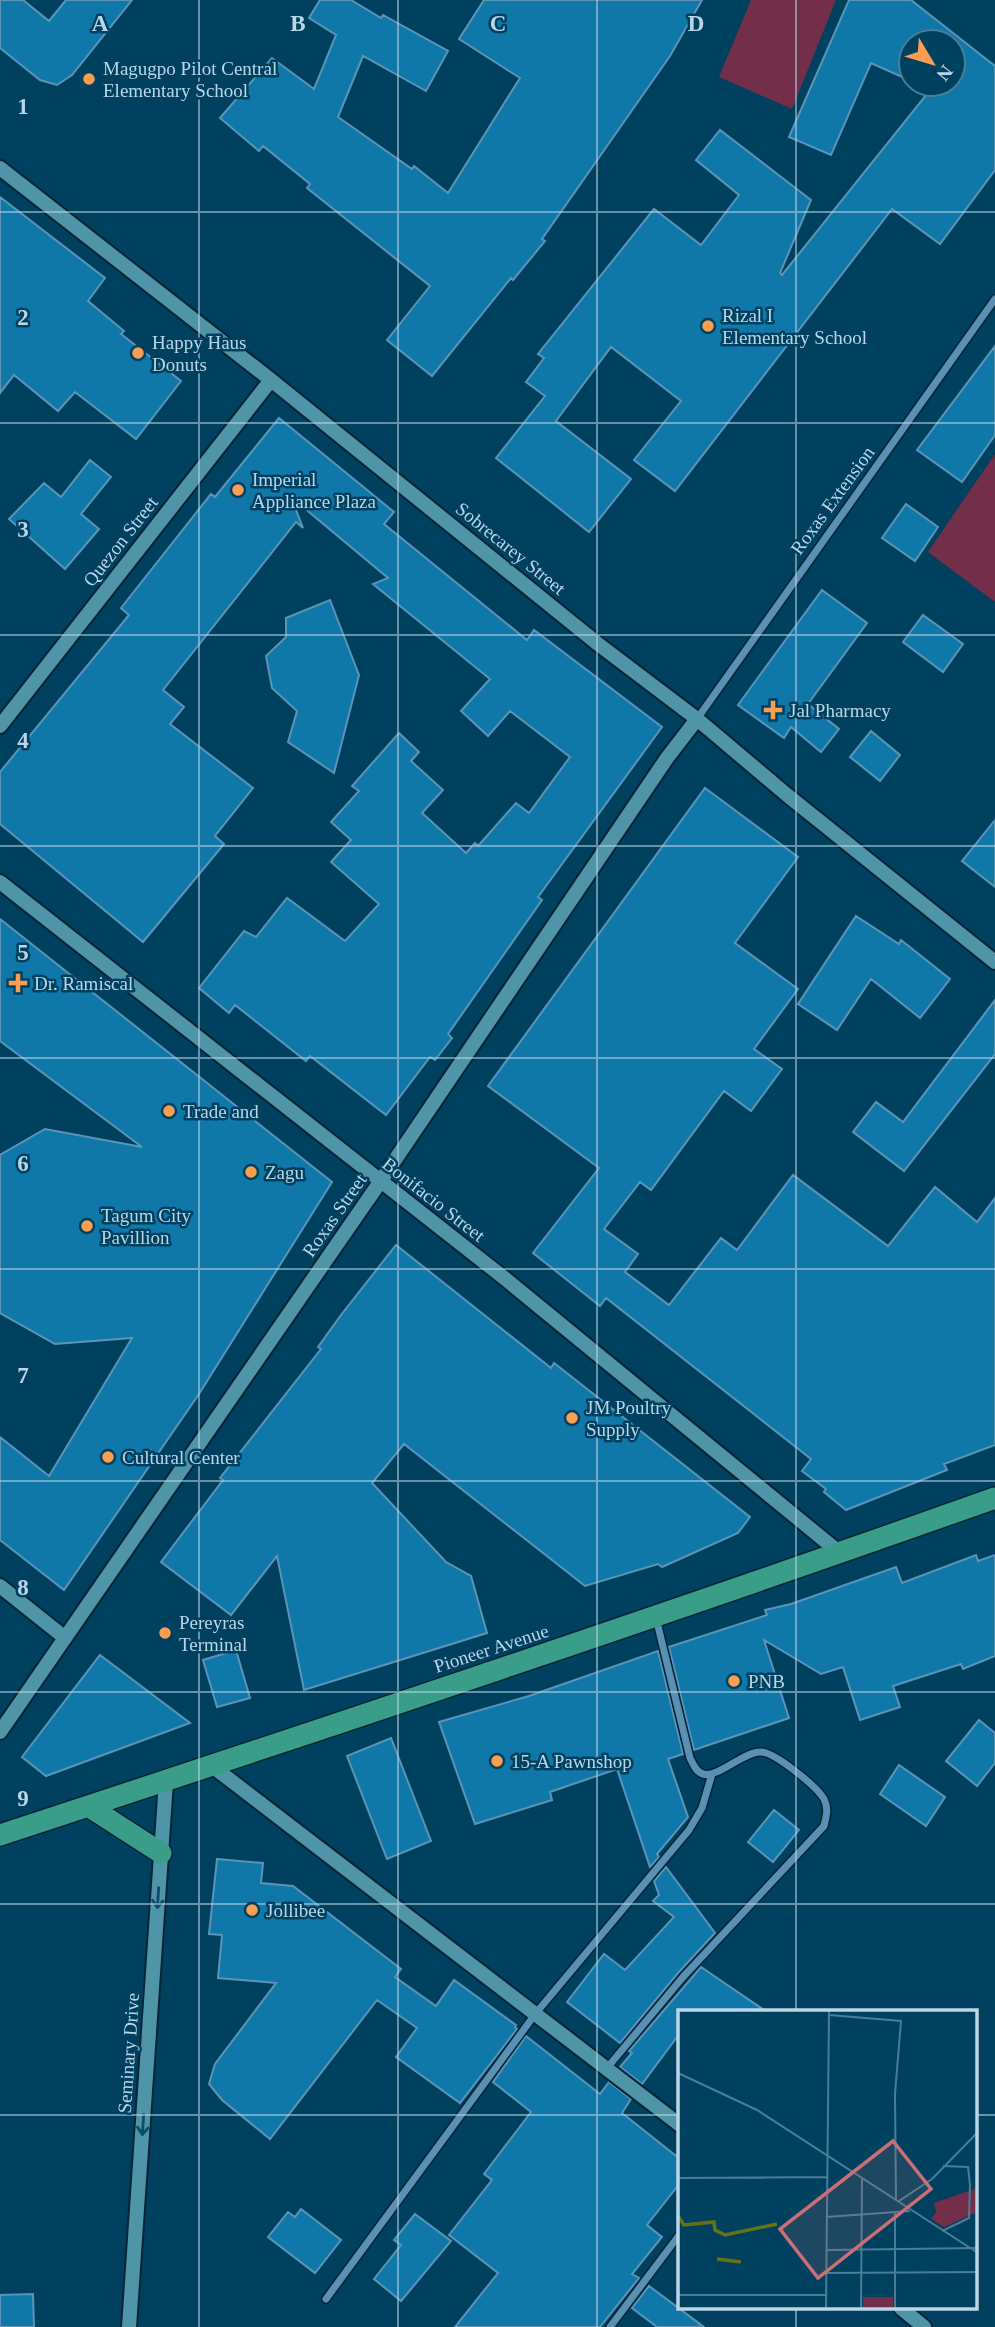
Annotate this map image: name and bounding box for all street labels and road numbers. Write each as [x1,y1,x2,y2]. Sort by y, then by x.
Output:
street label: Roxas Extension [786,442,879,558]
street label: Quezon Street [79,492,162,590]
street label: Sobrecarey Street [452,498,570,599]
street label: Bonifacio Street [378,1153,490,1246]
street label: Roxas Street [298,1169,371,1261]
street label: Pioneer Avenue [431,1620,551,1677]
street label: Seminary Drive [114,1992,143,2114]

